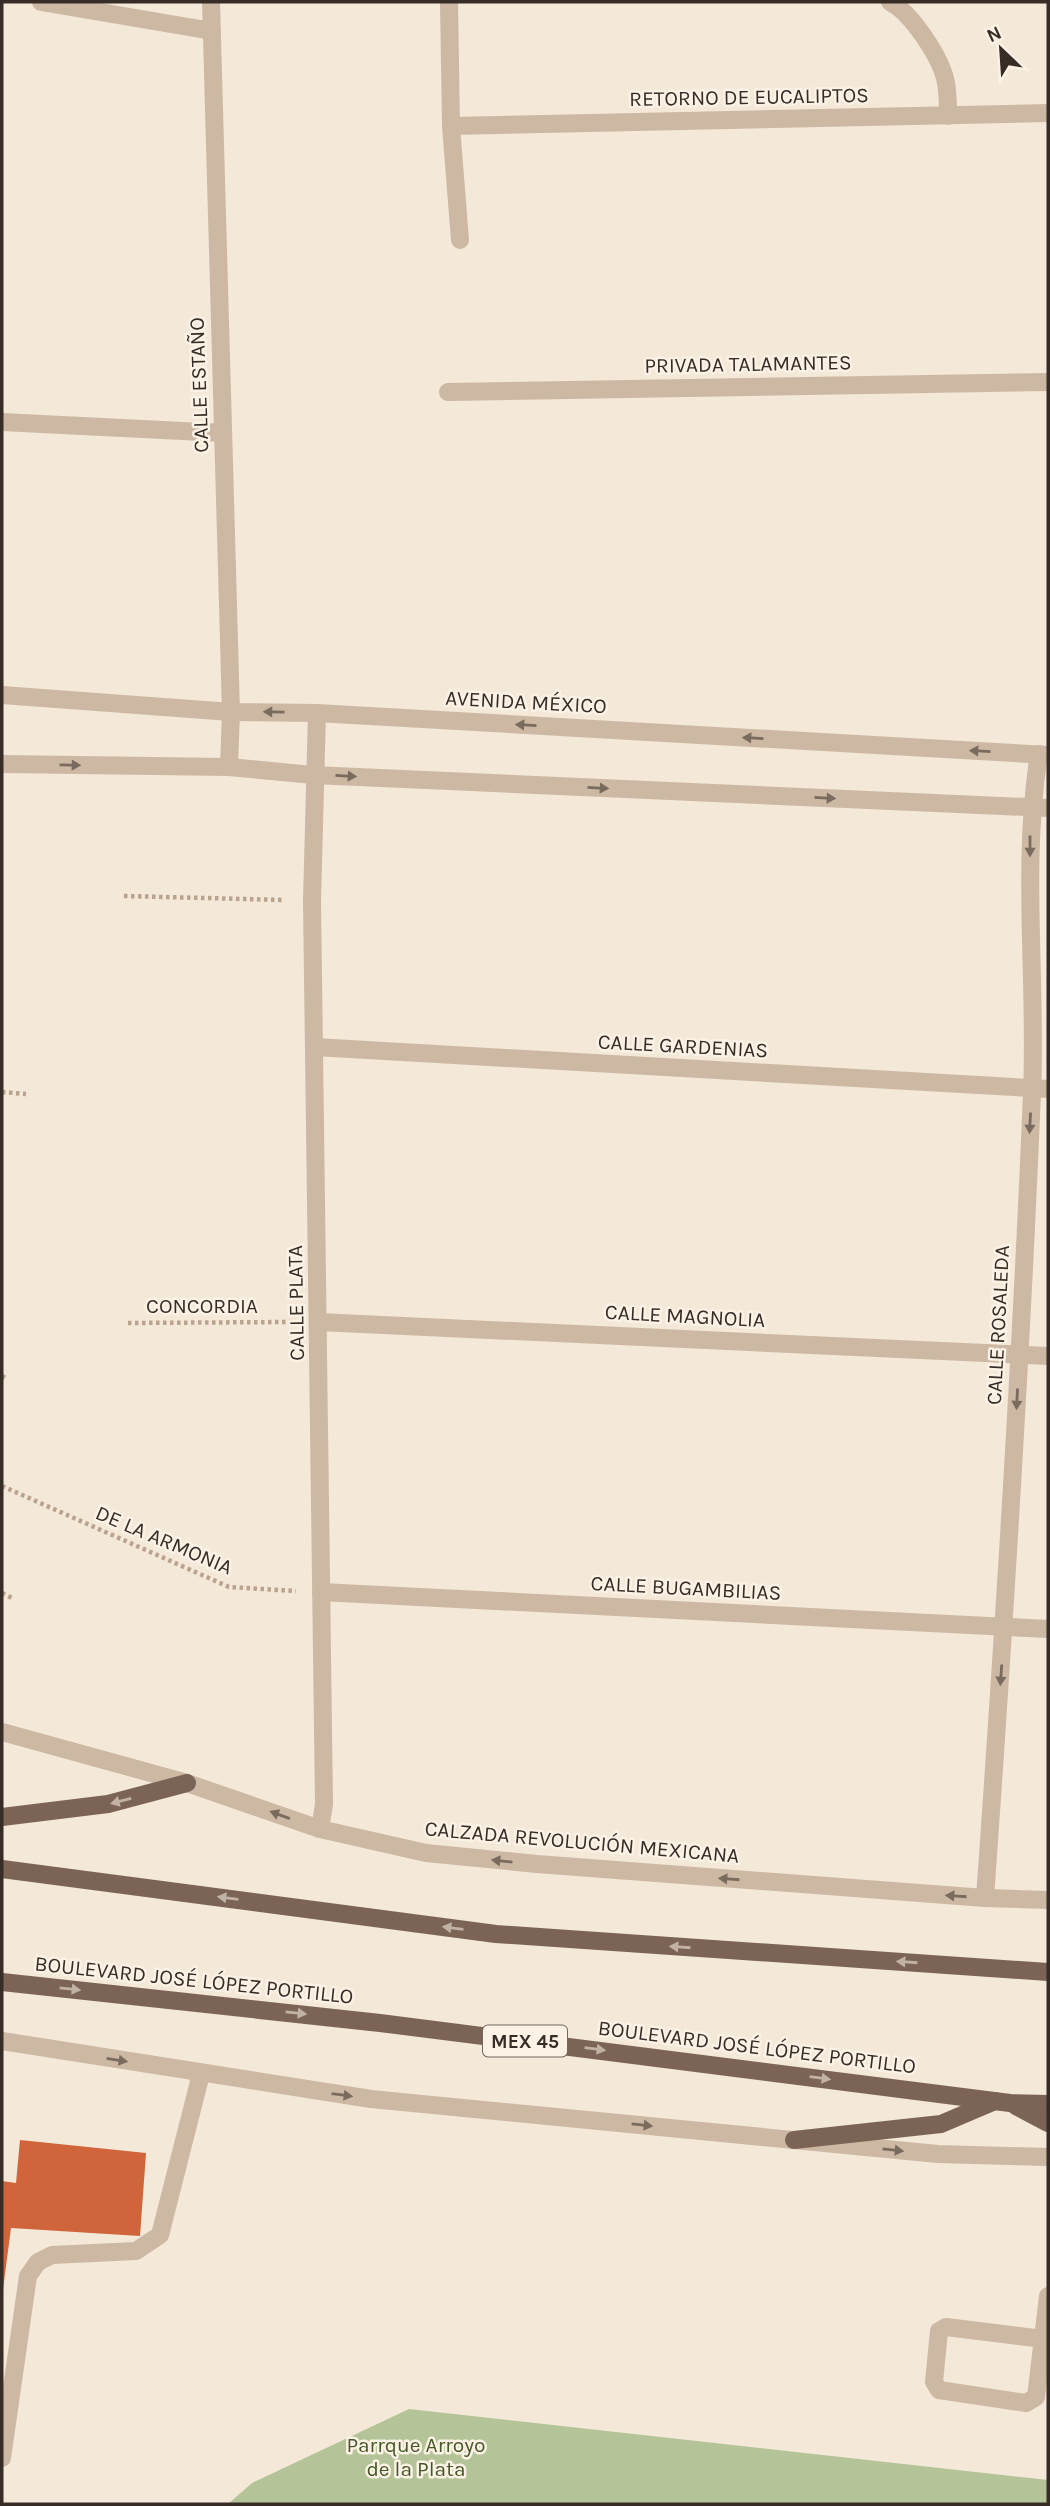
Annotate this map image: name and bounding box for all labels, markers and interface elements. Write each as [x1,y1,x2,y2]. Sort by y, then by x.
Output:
north arrow [966,14,1036,84]
text: N [983,22,1005,47]
street label: RETORNO DE EUCALIPTOS [629,83,869,111]
street label: CALLE ESTAÑO [185,317,213,453]
street label: PRIVADA TALAMANTES [644,350,852,378]
street label: AVENIDA MÉXICO [445,686,607,718]
one-way arrow [263,707,285,718]
one-way arrow [515,719,537,730]
one-way arrow [742,732,764,743]
one-way arrow [969,745,991,756]
one-way arrow [59,759,81,771]
one-way arrow [335,771,357,782]
one-way arrow [587,782,609,793]
one-way arrow [814,793,836,804]
one-way arrow [1025,836,1036,858]
street label: CALLE GARDENIAS [597,1030,769,1062]
one-way arrow [1025,1112,1036,1134]
street label: CALLE ROSALEDA [982,1244,1014,1406]
street label: CALLE PLATA [283,1245,309,1361]
street label: CONCORDIA [146,1294,258,1318]
street label: CALLE MAGNOLIA [604,1300,766,1332]
one-way arrow [1011,1388,1022,1410]
street label: DE LA ARMONIA [92,1500,236,1580]
street label: CALLE BUGAMBILIAS [590,1571,782,1605]
one-way arrow [995,1664,1006,1686]
one-way arrow [110,1796,132,1807]
one-way arrow [270,1809,291,1820]
street label: CALZADA REVOLUCIÓN MEXICANA [424,1816,740,1868]
one-way arrow [491,1855,513,1866]
one-way arrow [718,1873,740,1884]
one-way arrow [944,1890,966,1901]
one-way arrow [216,1893,238,1904]
one-way arrow [442,1922,464,1933]
one-way arrow [669,1941,691,1952]
street label: BOULEVARD JOSÉ LÓPEZ PORTILLO [34,1951,354,2009]
one-way arrow [896,1957,918,1968]
one-way arrow [59,1984,81,1995]
one-way arrow [285,2008,307,2019]
street label: BOULEVARD JOSÉ LÓPEZ PORTILLO [597,2016,917,2078]
road number: MEX 45 [483,2025,567,2056]
one-way arrow [584,2044,606,2055]
one-way arrow [107,2055,129,2066]
one-way arrow [810,2072,832,2083]
one-way arrow [331,2090,353,2101]
one-way arrow [631,2120,653,2131]
one-way arrow [882,2145,904,2156]
park label: Parrque Arroyo de la Plata [346,2433,486,2481]

